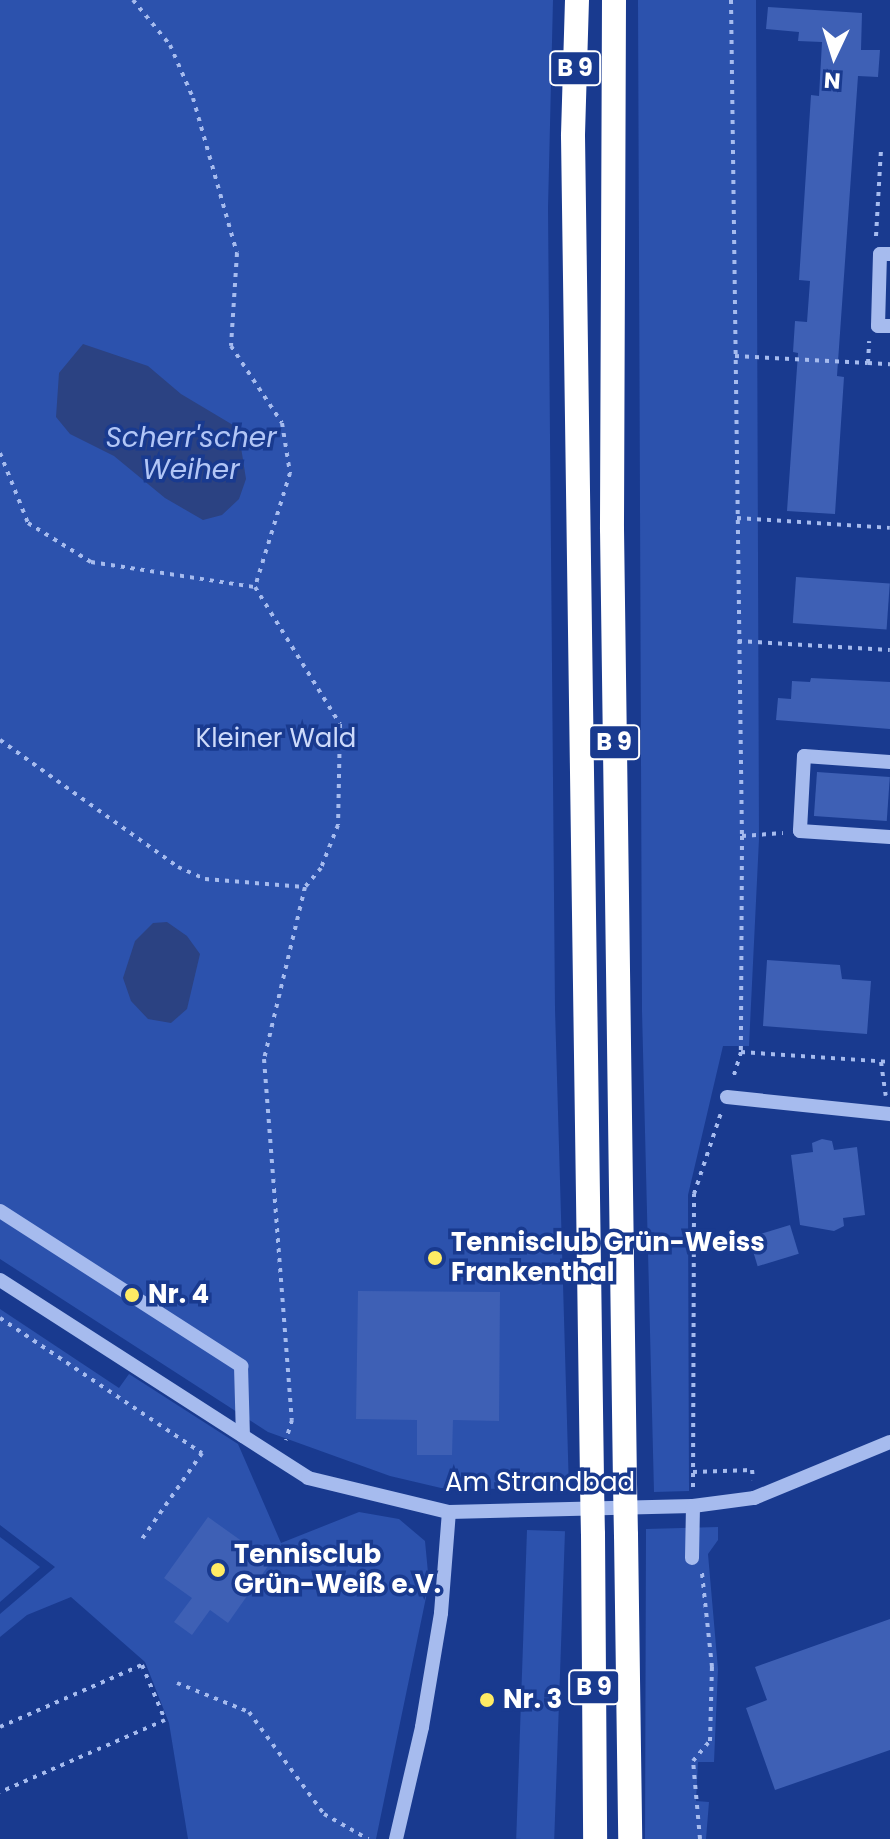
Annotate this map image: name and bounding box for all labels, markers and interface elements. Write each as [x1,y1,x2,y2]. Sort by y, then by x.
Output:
north arrow [794,16,874,96]
road number: B 9 [549,48,601,88]
text: N [823,64,842,96]
water label: Scherr'scher Weiher [105,421,277,487]
road number: B 9 [588,722,640,762]
park label: Kleiner Wald [196,723,356,755]
place label: Tennisclub Grün-Weiss Frankenthal [451,1227,765,1288]
marker: Tennisclub Grün-Weiss Frankenthal [426,1249,444,1267]
place label: Nr. 4 [148,1279,209,1311]
marker: Nr. 4 [123,1286,141,1304]
street label: Am Strandbad [445,1467,635,1499]
place label: Tennisclub Grün-Weiß e.V. [234,1539,441,1600]
marker: Tennisclub Grün-Weiß e.V. [209,1561,227,1579]
road number: B 9 [568,1667,620,1707]
place label: Nr. 3 [503,1684,562,1716]
marker: Nr. 3 [478,1691,496,1709]

